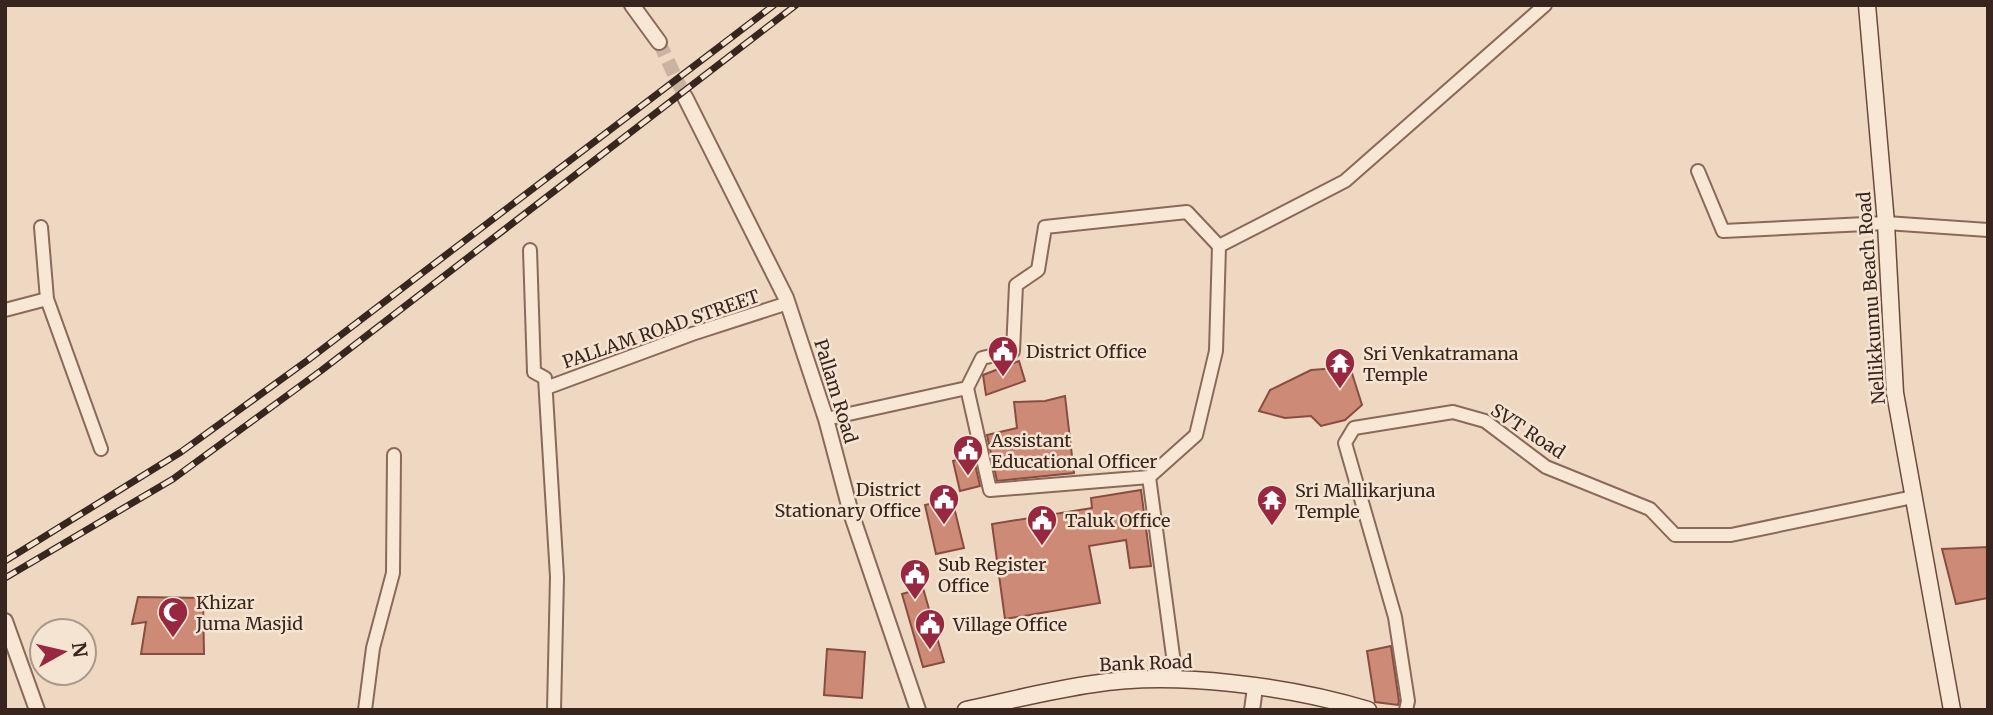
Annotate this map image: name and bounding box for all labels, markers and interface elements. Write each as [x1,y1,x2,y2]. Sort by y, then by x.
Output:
street label: Nellikkunnu Beach Road [1852,191,1890,405]
street label: PALLAM ROAD STREET [559,284,763,374]
public building icon: District Office [986,334,1020,378]
street label: Pallam Road [809,336,863,446]
place label: District Office [1026,340,1147,363]
place label: Sri Venkatramana Temple [1363,342,1519,386]
temple icon: Sri Venkatramana Temple [1323,346,1357,390]
street label: SVT Road [1487,398,1570,464]
place label: Assistant Educational Officer [990,429,1157,473]
public building icon: Assistant Educational Officer [951,433,985,477]
place label: District Stationary Office [774,478,921,522]
place label: Sri Mallikarjuna Temple [1295,479,1436,523]
public building icon: District Stationary Office [927,482,961,526]
temple icon: Sri Mallikarjuna Temple [1255,483,1289,527]
public building icon: Taluk Office [1025,503,1059,547]
place label: Taluk Office [1065,509,1170,532]
place label: Sub Register Office [938,553,1046,597]
public building icon: Sub Register Office [898,557,932,601]
place label: Khizar Juma Masjid [195,591,303,635]
mosque icon: Khizar Juma Masjid [156,595,190,639]
public building icon: Village Office [913,607,947,651]
place label: Village Office [952,613,1067,636]
north arrow [28,617,98,687]
text: N [67,641,93,659]
street label: Bank Road [1099,650,1193,676]

